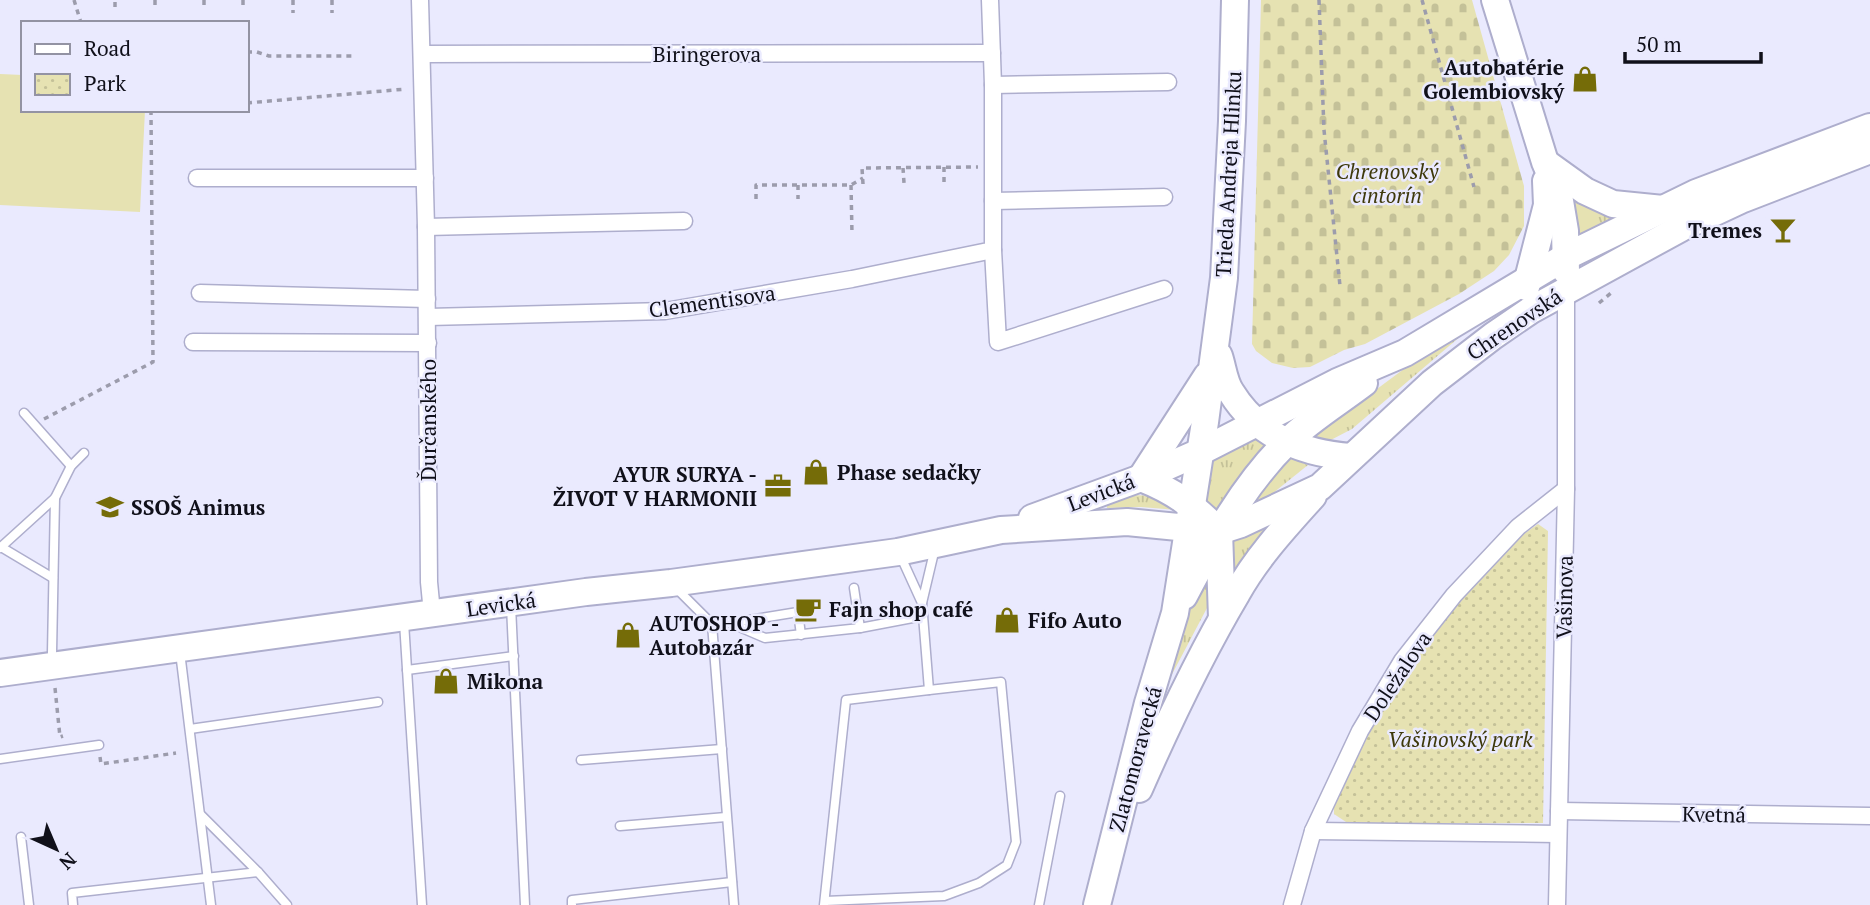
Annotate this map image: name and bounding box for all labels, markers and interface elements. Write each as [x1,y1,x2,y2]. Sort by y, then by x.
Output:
legend [21,21,248,112]
scale bar [1625,21,1762,65]
text: 50 m [1636,30,1682,58]
text: Road [84,34,131,62]
street label: Biringerova [653,40,762,68]
place label: Autobatérie Golembiovský [1423,53,1565,105]
shop icon: Autobatérie Golembiovský [1570,64,1600,94]
text: Park [84,69,126,97]
street label: Trieda Andreja Hlinku [1209,70,1247,278]
park label: Chrenovský cintorín [1336,157,1439,209]
bar icon: Tremes [1768,215,1798,245]
place label: Tremes [1688,216,1762,244]
street label: Clementisova [647,278,777,324]
street label: Chrenovská [1461,282,1567,366]
street label: Ďurčanského [414,359,442,481]
shop icon: Phase sedačky [801,457,831,487]
place label: Phase sedačky [837,458,981,486]
place label: AYUR SURYA - ŽIVOT V HARMONII [553,460,757,512]
street label: Levická [1063,466,1139,518]
office icon: AYUR SURYA - ŽIVOT V HARMONII [763,471,793,501]
school or university icon: SSOŠ Animus [95,492,125,522]
place label: SSOŠ Animus [131,493,265,521]
street label: Vašinova [1549,555,1579,639]
street label: Levická [464,585,538,623]
cafe icon: Fajn shop café [793,594,823,624]
place label: Fajn shop café [829,595,973,623]
shop icon: Fifo Auto [992,605,1022,635]
place label: Fifo Auto [1028,606,1122,634]
place label: AUTOSHOP - Autobazár [649,609,780,661]
shop icon: AUTOSHOP - Autobazár [613,620,643,650]
street label: Doležalova [1357,625,1438,726]
shop icon: Mikona [431,666,461,696]
place label: Mikona [467,667,543,695]
street label: Zlatomoravecká [1102,683,1168,835]
park label: Vašinovský park [1388,725,1533,753]
street label: Kvetná [1682,799,1747,829]
north arrow [21,814,91,884]
text: N [54,848,82,876]

